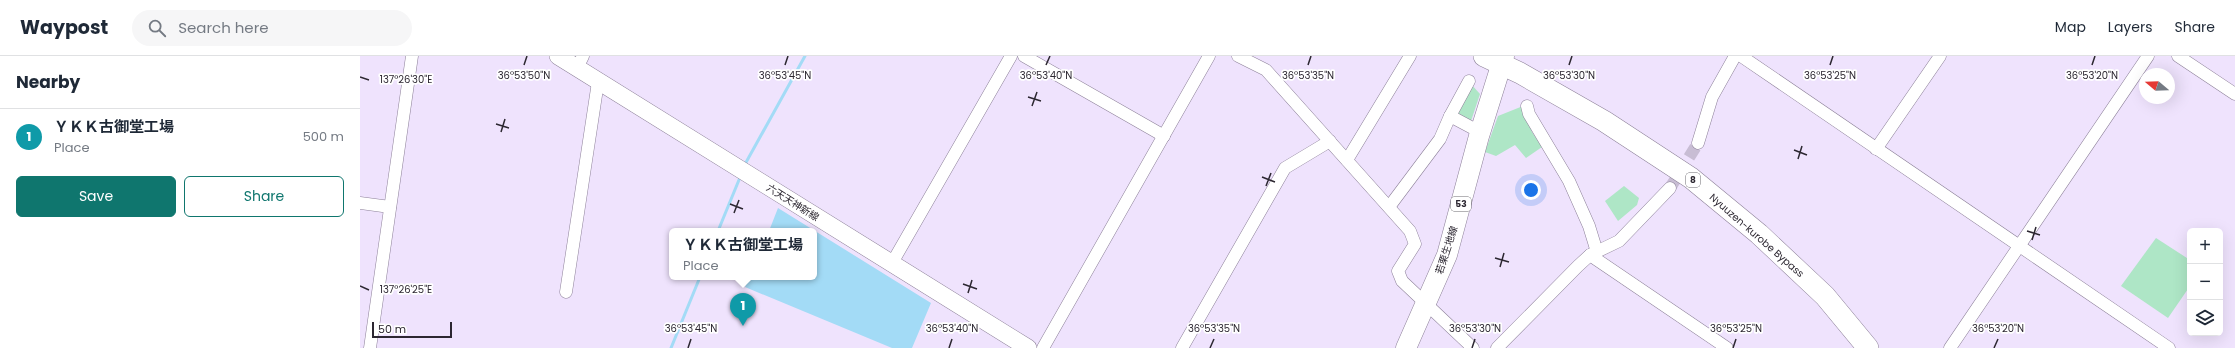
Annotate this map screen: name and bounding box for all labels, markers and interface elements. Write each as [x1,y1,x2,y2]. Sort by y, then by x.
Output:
search box [132,10,412,46]
text: Waypost [20,14,108,41]
icon: search [146,17,168,39]
text: Search here [178,17,269,38]
text: Map [2055,17,2086,37]
text: Layers [2108,17,2152,37]
text: Share [2174,17,2215,37]
text: 36°53'50"N [498,68,550,83]
text: 36°53'45"N [759,68,811,83]
text: 36°53'40"N [1020,68,1072,83]
text: 36°53'35"N [1282,68,1334,83]
text: 36°53'30"N [1543,68,1595,83]
text: 36°53'25"N [1804,68,1856,83]
text: 36°53'20"N [2066,68,2118,83]
north arrow [2139,68,2175,104]
text: Nearby [16,70,80,94]
text: 137°26'30"E [380,72,432,87]
text: ＹＫＫ古御堂工場 [54,116,174,137]
text: 1 [27,127,31,146]
text: 500 m [303,127,344,146]
text: Place [54,138,89,157]
road number: 8 [1686,173,1700,187]
button: Save [16,176,176,217]
button: Share [184,176,344,217]
street label: 六天天神新線 [763,180,822,225]
your location [1521,180,1541,200]
street label: Nyuuzen-kurobe Bypass [1706,190,1807,281]
road number: 53 [1451,197,1471,211]
street label: 若栗生地線 [1432,224,1461,276]
popup [669,228,817,280]
map controls [2187,228,2223,336]
button: + [2187,228,2223,264]
text: ＹＫＫ古御堂工場 [683,234,803,255]
text: Place [683,256,718,275]
button: − [2187,264,2223,300]
text: 137°26'25"E [380,282,432,297]
pin: 1 [730,293,756,326]
button: layers [2187,300,2223,336]
scale bar [372,320,452,339]
text: 50 m [378,321,406,337]
text: 36°53'45"N [665,321,717,336]
text: 36°53'40"N [926,321,978,336]
text: 36°53'35"N [1188,321,1240,336]
text: 36°53'30"N [1449,321,1501,336]
text: 36°53'25"N [1710,321,1762,336]
text: 36°53'20"N [1972,321,2024,336]

